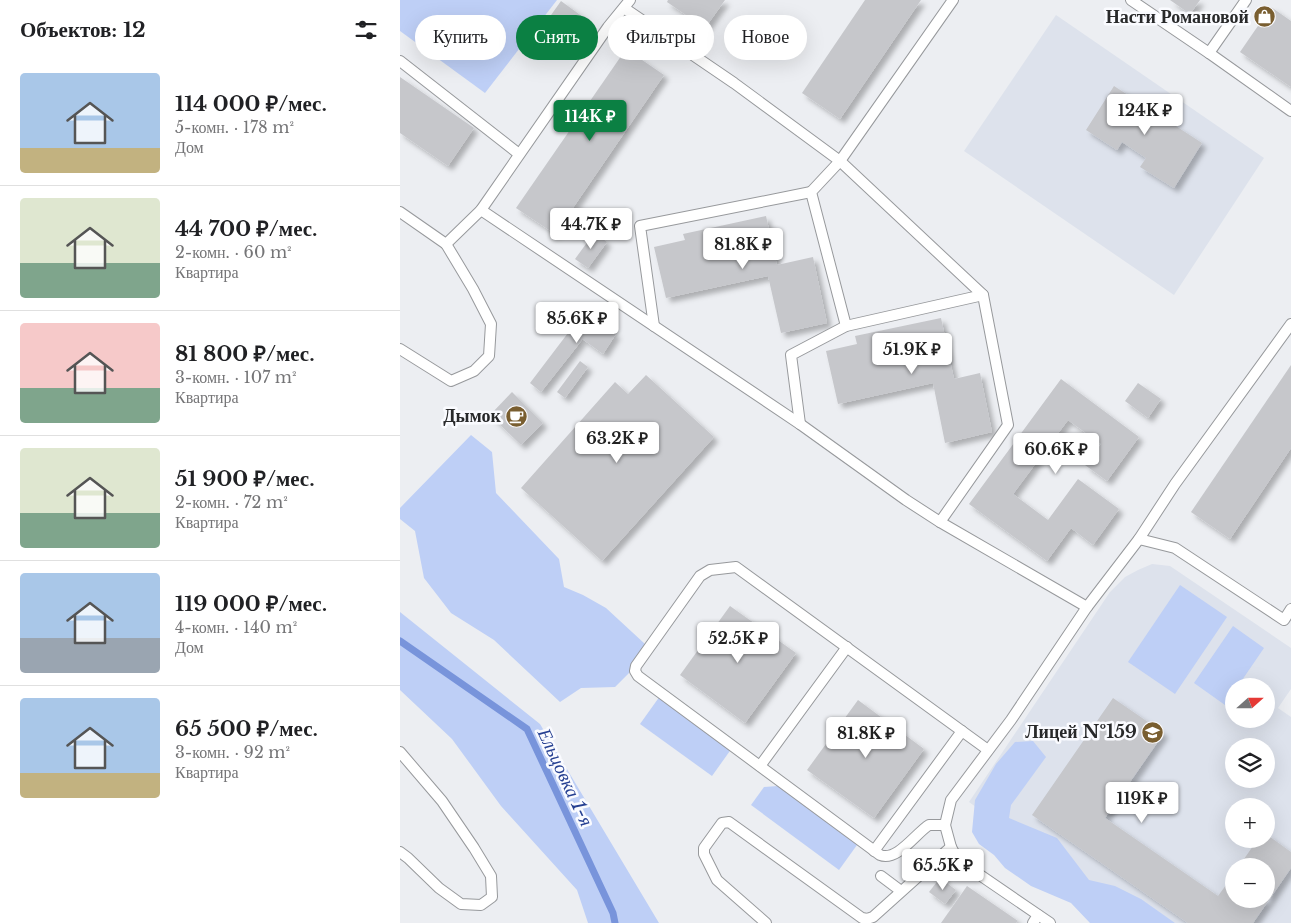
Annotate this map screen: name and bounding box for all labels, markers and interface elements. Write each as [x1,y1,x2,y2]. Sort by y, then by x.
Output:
shop icon: Насти Романовой [1253,5,1277,29]
place label: Насти Романовой [1106,6,1249,28]
chip: Купить [415,15,506,60]
chip: Снять [516,15,598,60]
chip: Фильтры [608,15,714,60]
chip: Новое [724,15,807,60]
icon: filters [352,16,380,44]
text: Объектов: 12 [20,17,146,43]
text: 114 000 ₽/мес. [175,91,327,117]
icon: home [60,93,120,153]
pin: 124K ₽ [1104,94,1186,136]
pin: 114K ₽ [549,100,631,142]
text: 124K ₽ [1118,100,1172,120]
text: 114K ₽ [565,106,615,126]
text: 5-комн. · 178 m² [175,117,294,137]
text: Дом [175,137,204,157]
pin: 44.7K ₽ [545,208,637,250]
text: 44.7K ₽ [561,214,621,234]
text: 44 700 ₽/мес. [175,216,318,242]
icon: home [60,218,120,278]
pin: 81.8K ₽ [697,228,789,270]
text: 81.8K ₽ [714,234,772,254]
text: 2-комн. · 60 m² [175,242,292,262]
text: Квартира [175,262,239,282]
pin: 85.6K ₽ [531,302,623,344]
text: 85.6K ₽ [547,308,607,328]
pin: 51.9K ₽ [866,332,958,375]
text: 51.9K ₽ [883,339,941,359]
text: 81 800 ₽/мес. [175,341,315,367]
icon: home [60,343,120,403]
text: 3-комн. · 107 m² [175,367,297,387]
text: Квартира [175,387,239,407]
cafe icon: Дымок [505,404,529,428]
place label: Дымок [443,405,502,427]
pin: 63.2K ₽ [571,422,663,464]
text: 63.2K ₽ [586,428,648,448]
pin: 60.6K ₽ [1010,432,1102,475]
text: 60.6K ₽ [1024,439,1088,459]
text: 51 900 ₽/мес. [175,466,315,492]
icon: home [60,468,120,528]
text: 2-комн. · 72 m² [175,492,288,512]
text: Квартира [175,512,239,532]
text: 119 000 ₽/мес. [175,591,327,617]
icon: home [60,593,120,653]
text: 4-комн. · 140 m² [175,617,297,637]
pin: 52.5K ₽ [692,622,784,664]
text: 52.5K ₽ [708,628,768,648]
text: Дом [175,637,204,657]
north arrow [1225,678,1275,728]
map controls [1225,678,1275,908]
text: 65 500 ₽/мес. [175,716,318,742]
pin: 81.8K ₽ [820,716,912,759]
icon: home [60,718,120,778]
school or university icon: Лицей №159 [1141,720,1165,744]
place label: Лицей №159 [1025,721,1137,743]
text: 81.8K ₽ [837,723,895,743]
water label: Ельцовка 1-я [532,724,598,830]
button: layers [1225,738,1275,788]
text: 3-комн. · 92 m² [175,742,290,762]
text: Квартира [175,762,239,782]
pin: 119K ₽ [1101,782,1183,824]
text: 119K ₽ [1116,788,1168,808]
button: + [1225,798,1275,848]
pin: 65.5K ₽ [897,848,989,891]
text: 65.5K ₽ [913,855,973,875]
button: − [1225,858,1275,908]

